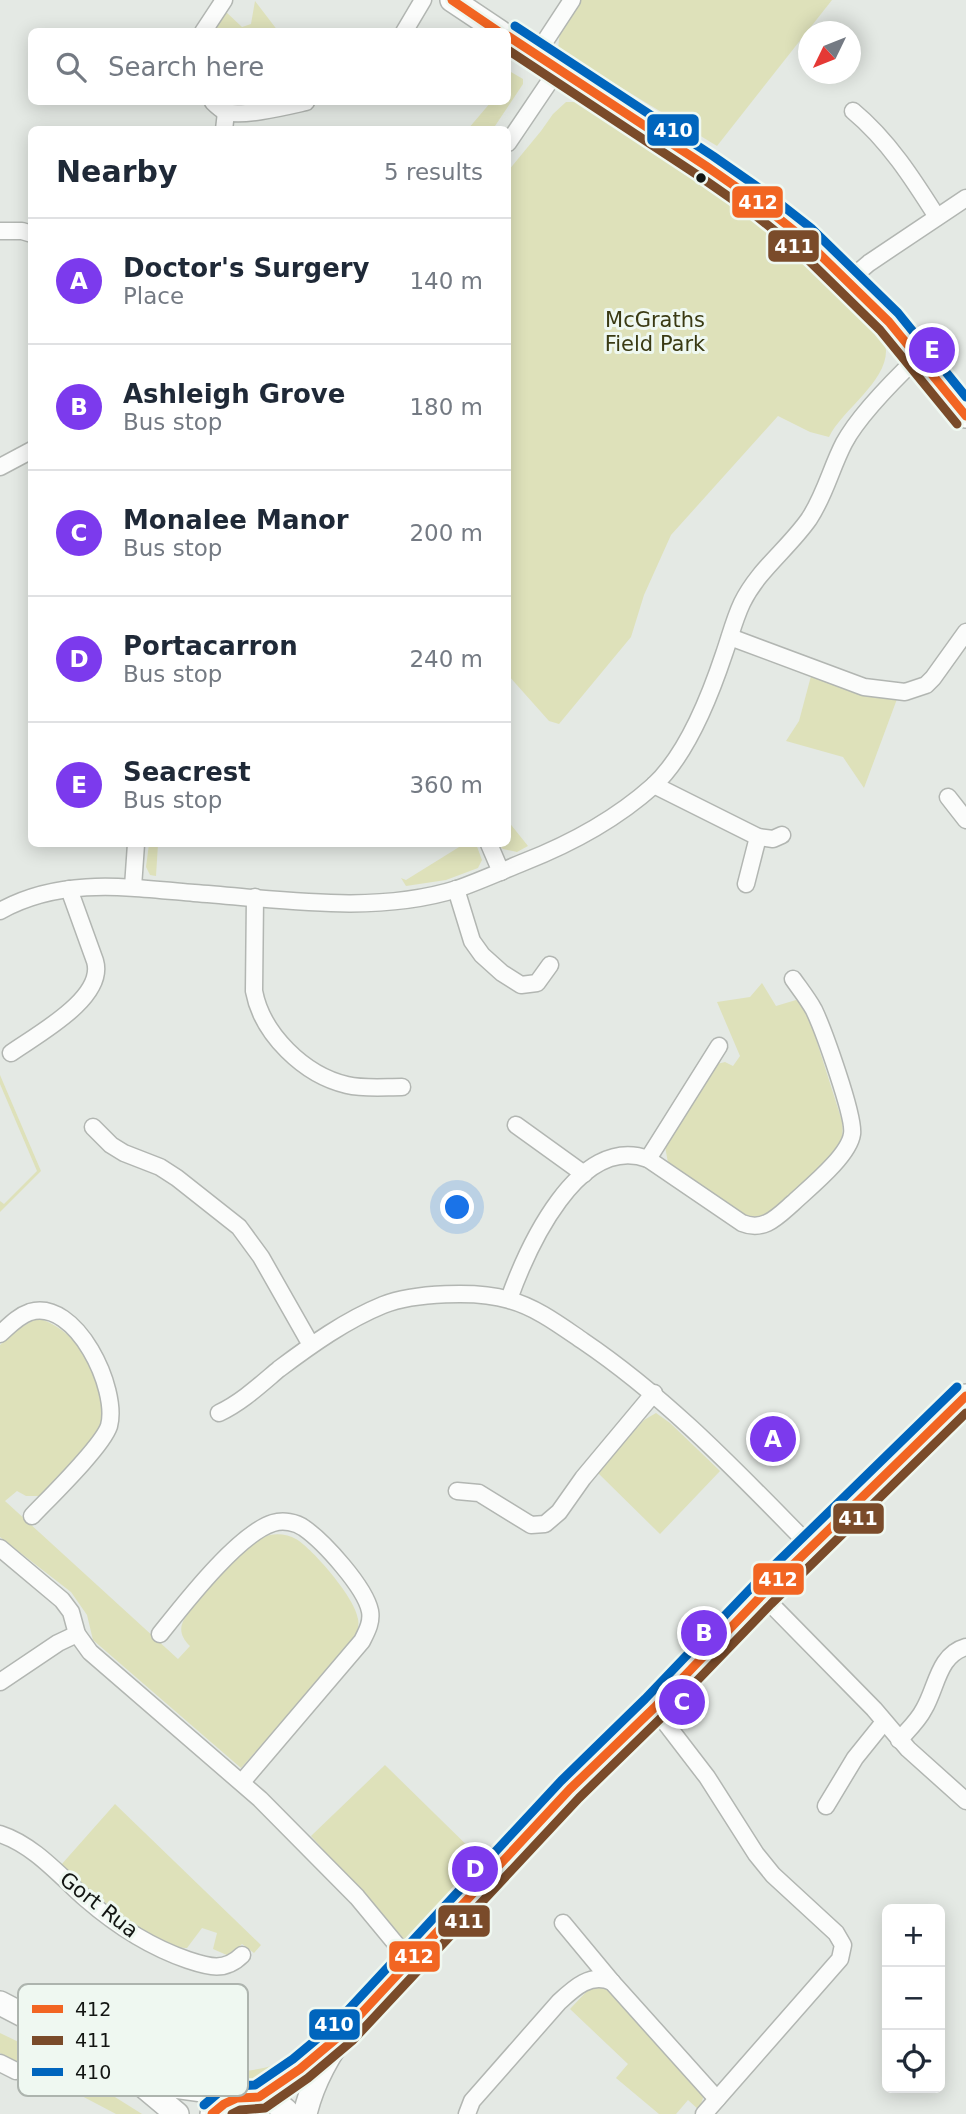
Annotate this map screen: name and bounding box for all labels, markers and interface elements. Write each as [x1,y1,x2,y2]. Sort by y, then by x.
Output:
north arrow [798,21,861,84]
search box [28,28,511,105]
icon: search [52,48,90,86]
text: Search here [108,52,264,82]
line badge: 410 [646,113,700,147]
text: 410 [653,119,693,141]
text: Nearby [56,154,178,189]
text: 5 results [384,159,483,185]
unlabelled marker [694,171,708,185]
line badge: 412 [731,185,784,219]
text: 412 [738,191,778,213]
line badge: 411 [767,229,820,263]
text: 411 [774,235,814,257]
text: Doctor's Surgery [123,253,370,283]
text: A [70,268,88,294]
text: 140 m [409,268,483,294]
text: Place [123,283,184,309]
park label: McGraths Field Park [605,308,706,356]
pin: E [909,324,955,376]
text: Ashleigh Grove [123,379,345,409]
text: B [70,394,88,420]
text: 180 m [409,394,483,420]
text: Bus stop [123,409,222,435]
text: Monalee Manor [123,505,349,535]
text: C [71,520,87,546]
text: 200 m [409,520,483,546]
text: Bus stop [123,535,222,561]
text: Portacarron [123,631,298,661]
text: D [69,646,89,672]
text: 240 m [409,646,483,672]
text: Bus stop [123,661,222,687]
text: Seacrest [123,757,251,787]
text: E [71,772,87,798]
text: 360 m [409,772,483,798]
text: Bus stop [123,787,222,813]
your location [440,1190,474,1224]
pin: A [750,1413,796,1465]
line badge: 411 [832,1502,885,1535]
text: 411 [838,1507,878,1529]
line badge: 412 [752,1562,805,1596]
text: 412 [758,1568,798,1590]
pin: B [681,1607,727,1659]
pin: C [659,1676,705,1728]
pin: D [452,1843,498,1895]
street label: Gort Rua [55,1867,143,1943]
line badge: 411 [437,1904,491,1938]
map controls [882,1904,945,2093]
button: + [882,1904,945,1967]
text: 411 [444,1910,484,1932]
line badge: 412 [388,1940,441,1973]
text: 412 [394,1945,434,1967]
button: − [882,1967,945,2030]
legend [18,1984,248,2096]
text: 412 [75,1998,111,2020]
line badge: 410 [308,2008,361,2041]
text: 410 [314,2013,354,2035]
text: 411 [75,2029,111,2051]
button: locate [882,2030,945,2093]
text: 410 [75,2061,111,2083]

